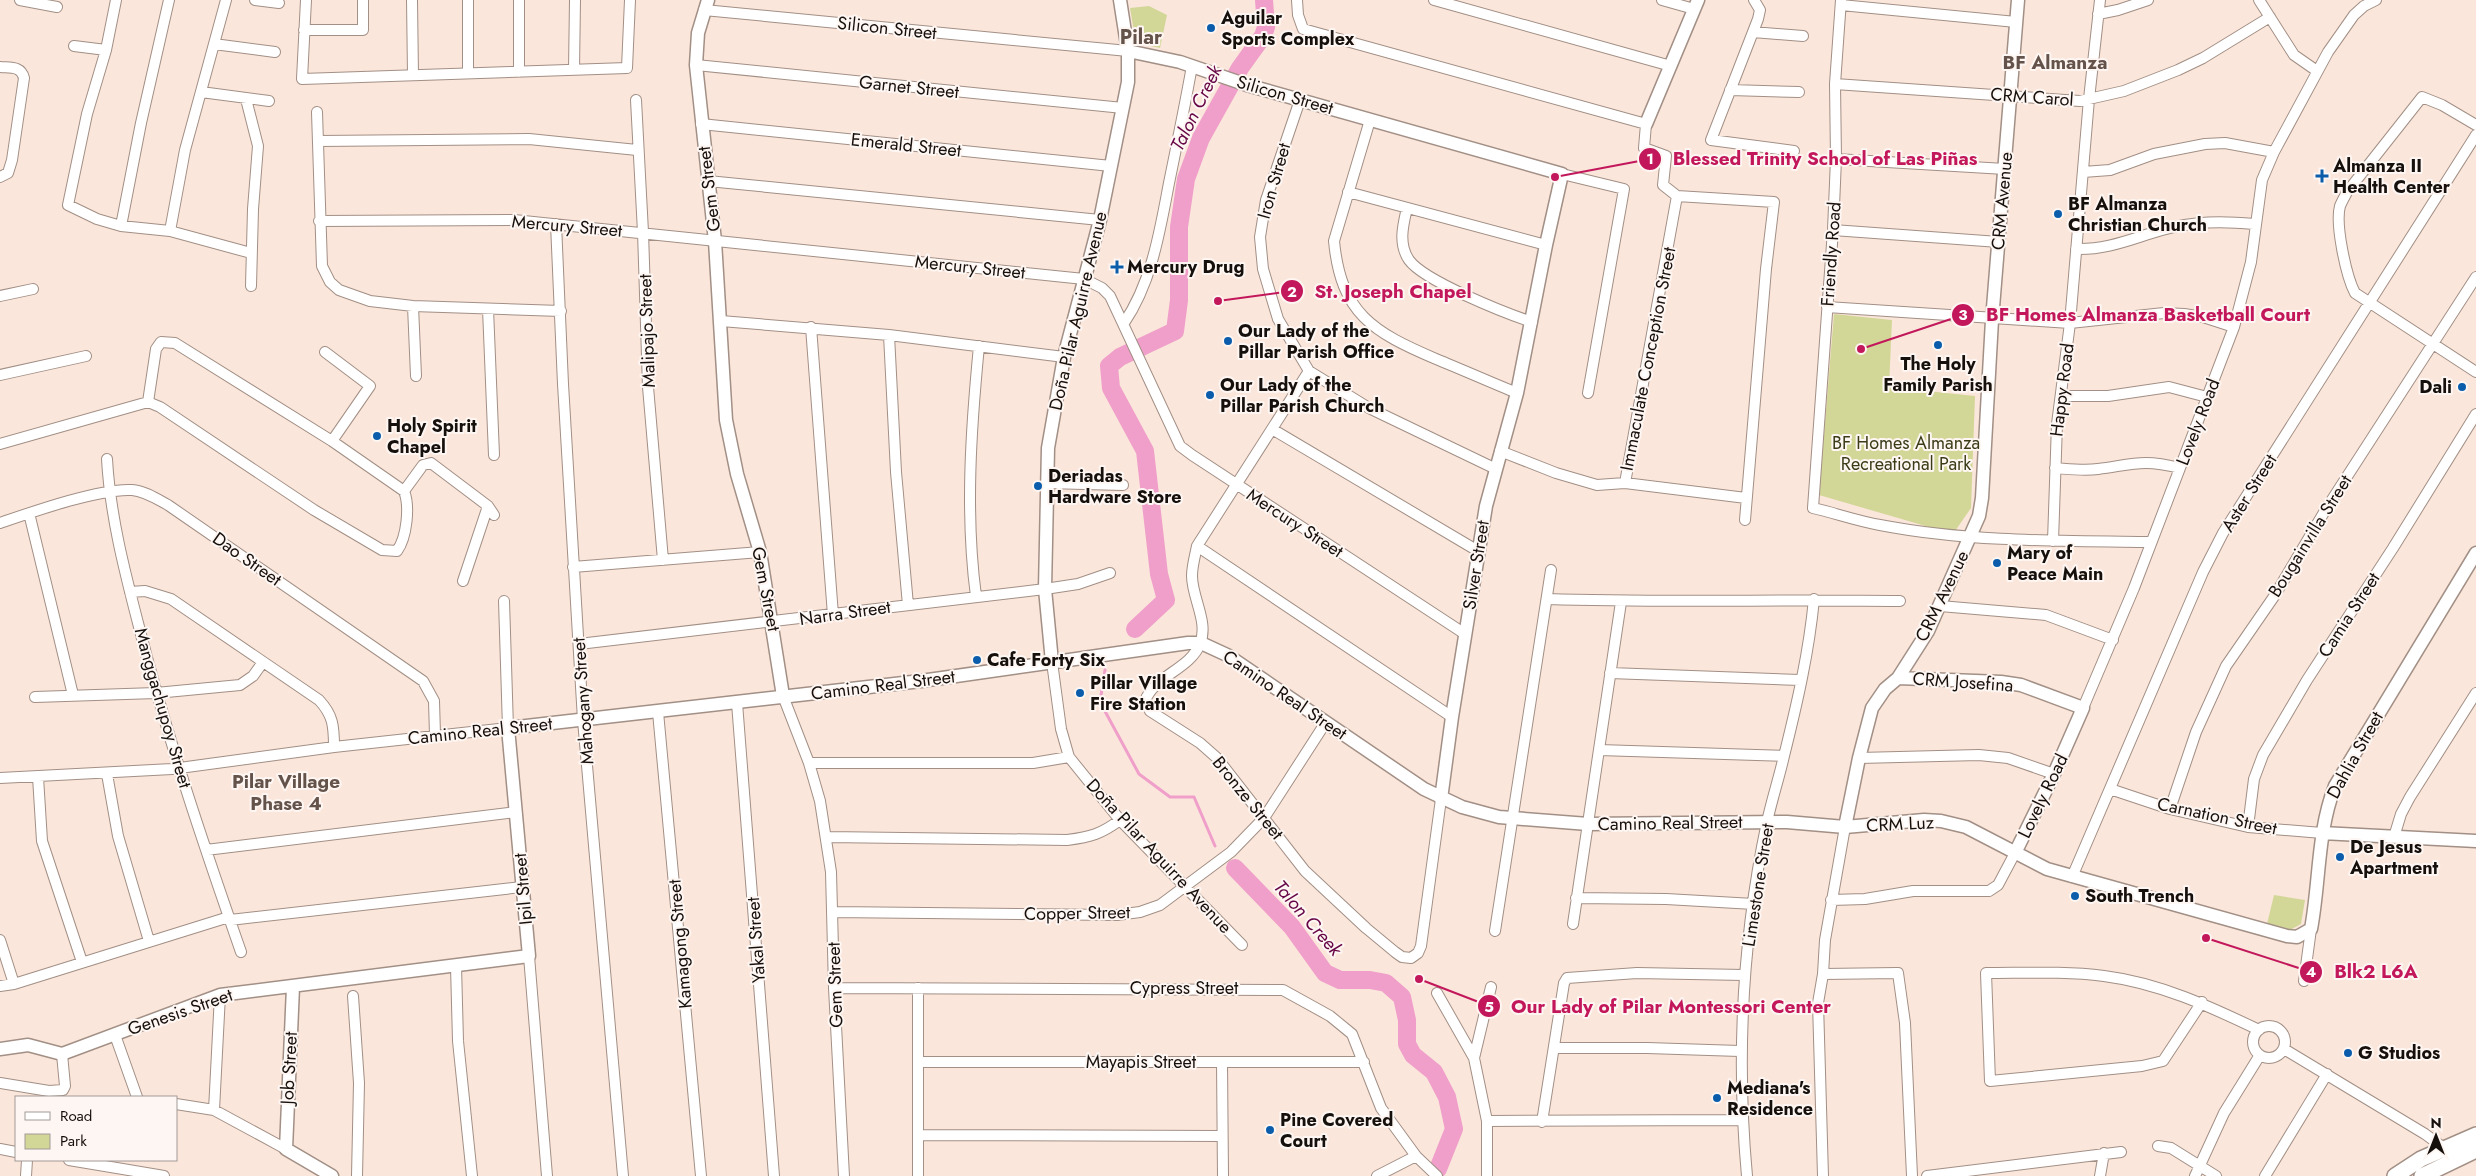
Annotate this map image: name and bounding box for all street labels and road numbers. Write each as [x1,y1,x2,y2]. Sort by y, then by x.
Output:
street label: Silicon Street [836,10,939,46]
street label: Garnet Street [858,69,961,105]
street label: Silicon Street [1234,69,1337,121]
street label: CRM Carol [1990,81,2074,113]
street label: Emerald Street [850,126,963,164]
street label: Iron Street [1251,139,1297,222]
street label: Gem Street [691,144,727,233]
street label: CRM Avenue [1985,151,2019,251]
street label: Friendly Road [1814,201,1848,307]
street label: Mercury Street [511,208,624,244]
street label: Doña Pilar Aguirre Avenue [1042,209,1114,413]
street label: Immaculate Conception Street [1614,244,1683,473]
street label: Mercury Street [914,248,1027,286]
street label: Malipajo Street [632,273,662,388]
street label: Happy Road [2043,342,2081,438]
street label: Lovely Road [2170,375,2226,469]
street label: Aster Street [2215,449,2284,537]
street label: Bougainvilla Street [2262,469,2359,602]
street label: Mercury Street [1241,482,1349,564]
street label: Silver Street [1456,518,1496,612]
street label: Dao Street [207,526,287,593]
street label: Gem Street [745,545,787,634]
street label: CRM Avenue [1909,546,1975,646]
street label: Camia Street [2312,567,2387,663]
street label: Narra Street [798,594,893,632]
street label: Manggachupoy Street [128,625,198,792]
street label: Mahogany Street [566,636,600,765]
street label: Camino Real Street [1218,644,1353,747]
street label: Camino Real Street [810,663,957,707]
street label: CRM Josefina [1912,666,2014,698]
street label: Dahlia Street [2320,706,2390,803]
street label: Camino Real Street [407,710,554,752]
street label: Lovely Road [2011,749,2075,843]
street label: Bronze Street [1206,751,1290,846]
street label: Doña Pilar Aguirre Avenue [1080,773,1238,939]
street label: Carnation Street [2155,791,2280,842]
street label: Camino Real Street [1597,809,1743,837]
street label: CRM Luz [1865,809,1935,839]
street label: Limestone Street [1735,821,1781,949]
street label: Ipil Street [507,851,539,926]
street label: Kamagong Street [661,878,699,1010]
street label: Yakal Street [740,896,772,984]
street label: Copper Street [1024,899,1131,927]
street label: Gem Street [820,941,849,1028]
street label: Cypress Street [1130,975,1239,1001]
street label: Genesis Street [124,982,237,1042]
street label: Job Street [274,1030,304,1107]
street label: Mayapis Street [1086,1049,1197,1075]

